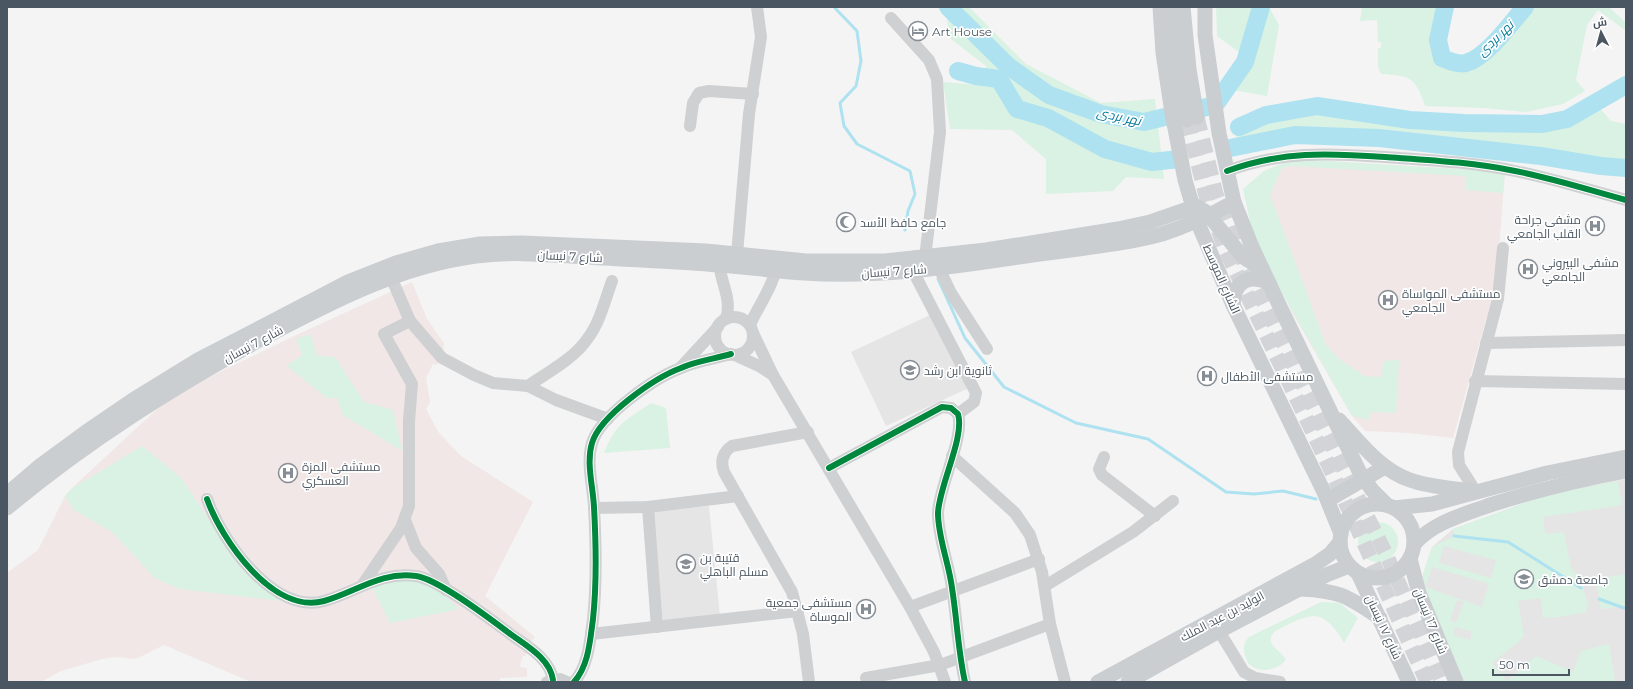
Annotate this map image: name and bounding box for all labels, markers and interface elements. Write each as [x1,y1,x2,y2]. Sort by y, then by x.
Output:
north arrow [1581,12,1621,52]
text: ش [1592,14,1608,30]
water label: نهر بردى [1473,16,1518,60]
hotel icon: Art House [907,20,929,42]
place label: Art House [932,24,992,39]
water label: نهر بردى [1095,104,1144,130]
mosque icon: جامع حافظ الأسد [835,211,857,233]
place label: مشفى جراحة القلب الجامعي [1507,212,1581,244]
place label: جامع حافظ الأسد [860,215,946,231]
hospital icon: مشفى جراحة القلب الجامعي [1584,215,1606,237]
street label: الشارع الموسط [1199,242,1244,316]
street label: شارع 7 نيسان [537,247,603,266]
place label: مشفى البيروني الجامعي [1542,255,1619,287]
hospital icon: مشفى البيروني الجامعي [1517,258,1539,280]
street label: شارع 7 نيسان [861,261,927,282]
place label: مستشفى المواساة الجامعي [1402,286,1501,318]
hospital icon: مستشفى المواساة الجامعي [1377,289,1399,311]
street label: شارع 7 نيسان [221,322,286,367]
school or university icon: ثانوية ابن رشد [899,359,921,381]
place label: ثانوية ابن رشد [924,363,992,378]
hospital icon: مستشفى الأطفال [1196,365,1218,387]
place label: مستشفى الأطفال [1221,369,1313,384]
place label: مستشفى المزة العسكري [302,459,381,491]
hospital icon: مستشفى المزة العسكري [277,462,299,484]
place label: قتيبة بن مسلم الباهلي [700,550,769,582]
school or university icon: قتيبة بن مسلم الباهلي [675,553,697,575]
school or university icon: جامعة دمشق [1513,568,1535,590]
place label: جامعة دمشق [1538,572,1608,587]
street label: شارع 17 نيسان [1410,586,1451,656]
street label: الوليد بن عبد الملك [1177,588,1267,644]
street label: شارع ١٧ نيسان [1362,592,1405,662]
place label: مستشفى جمعية الموساة [766,595,852,624]
hospital icon: مستشفى جمعية الموساة [855,598,877,620]
scale bar [1493,651,1569,677]
text: 50 m [1499,657,1530,672]

